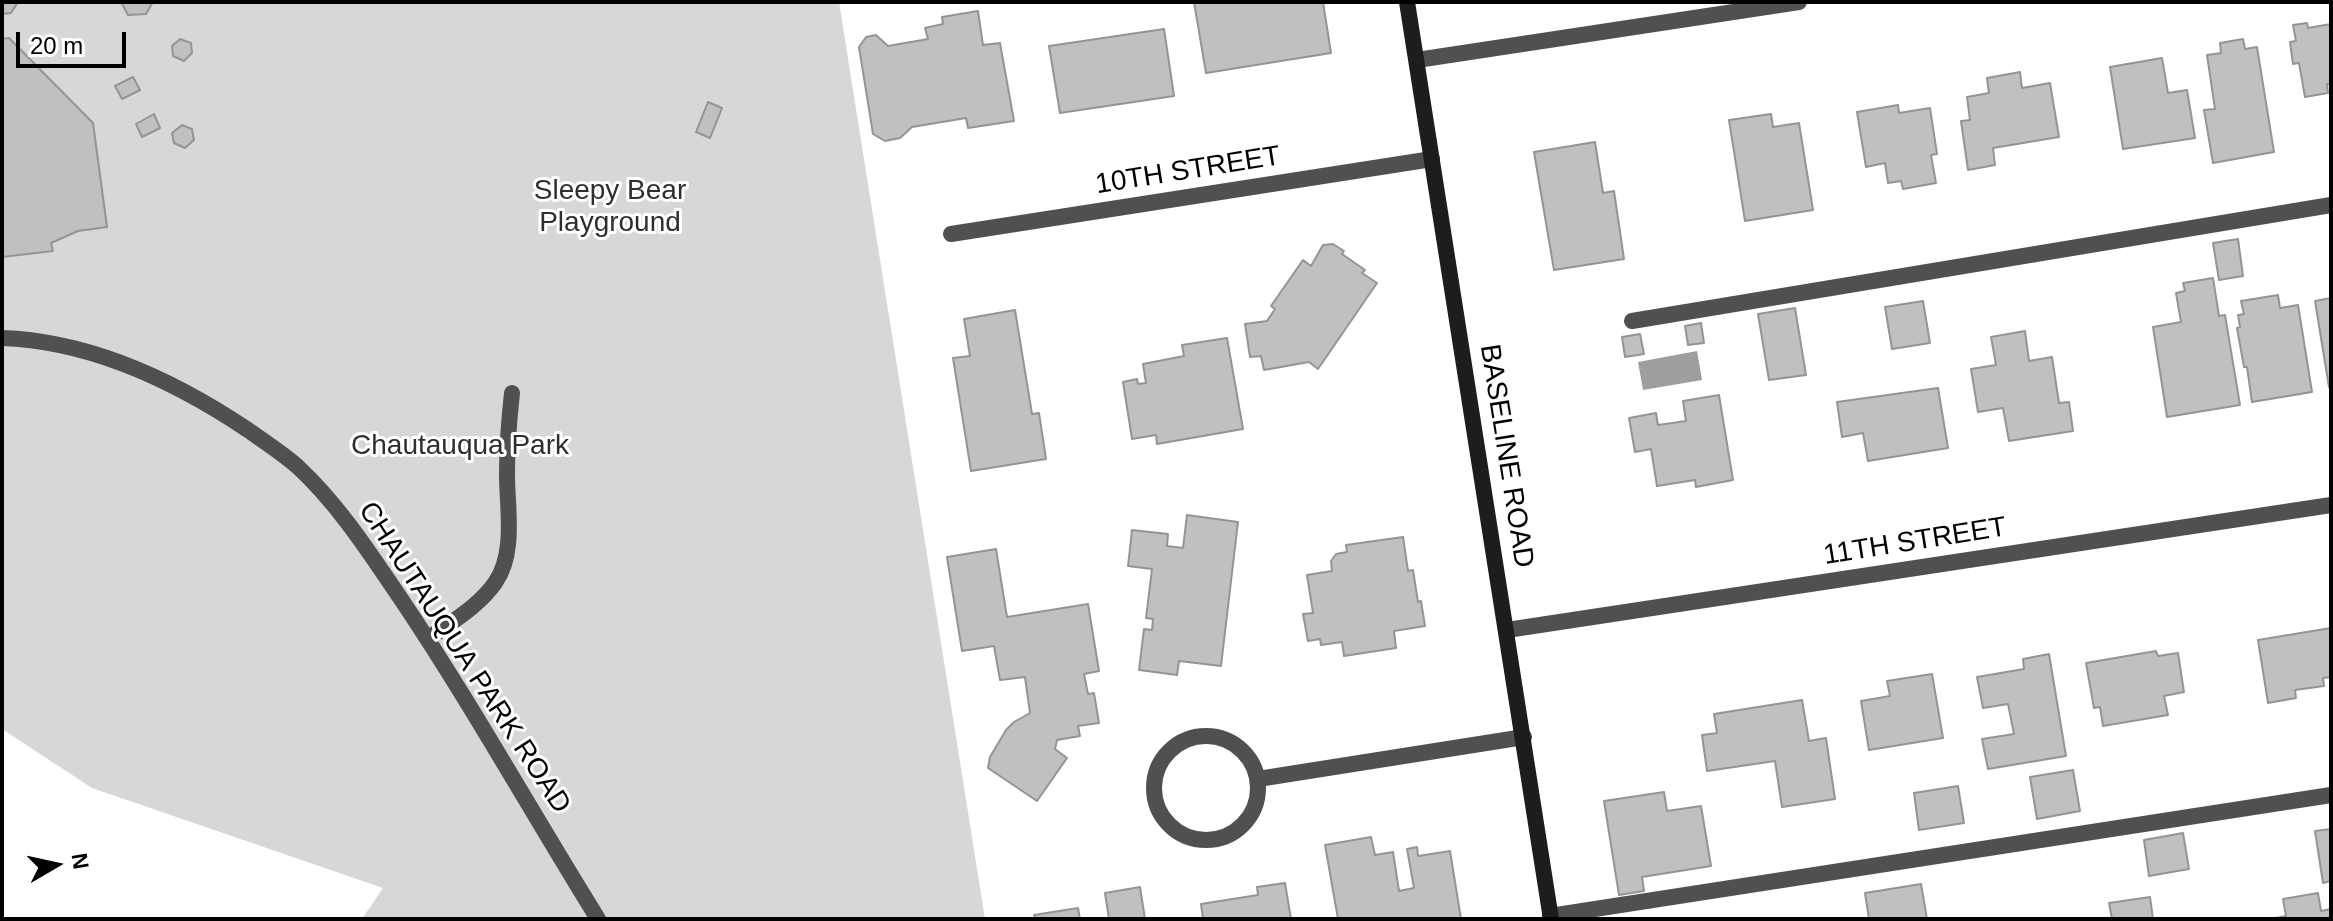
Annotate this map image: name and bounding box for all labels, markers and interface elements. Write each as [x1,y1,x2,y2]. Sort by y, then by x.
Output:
scale bar [20,16,130,66]
text: 20 m [30,32,83,59]
street label: 10TH STREET [1093,140,1283,202]
park label: Sleepy Bear Playground [534,174,686,240]
street label: BASELINE ROAD [1472,342,1540,570]
park label: Chautauqua Park [351,429,569,463]
street label: CHAUTAUQUA PARK ROAD [351,496,577,820]
street label: 11TH STREET [1821,511,2009,573]
north arrow [16,825,96,905]
text: N [67,851,94,871]

